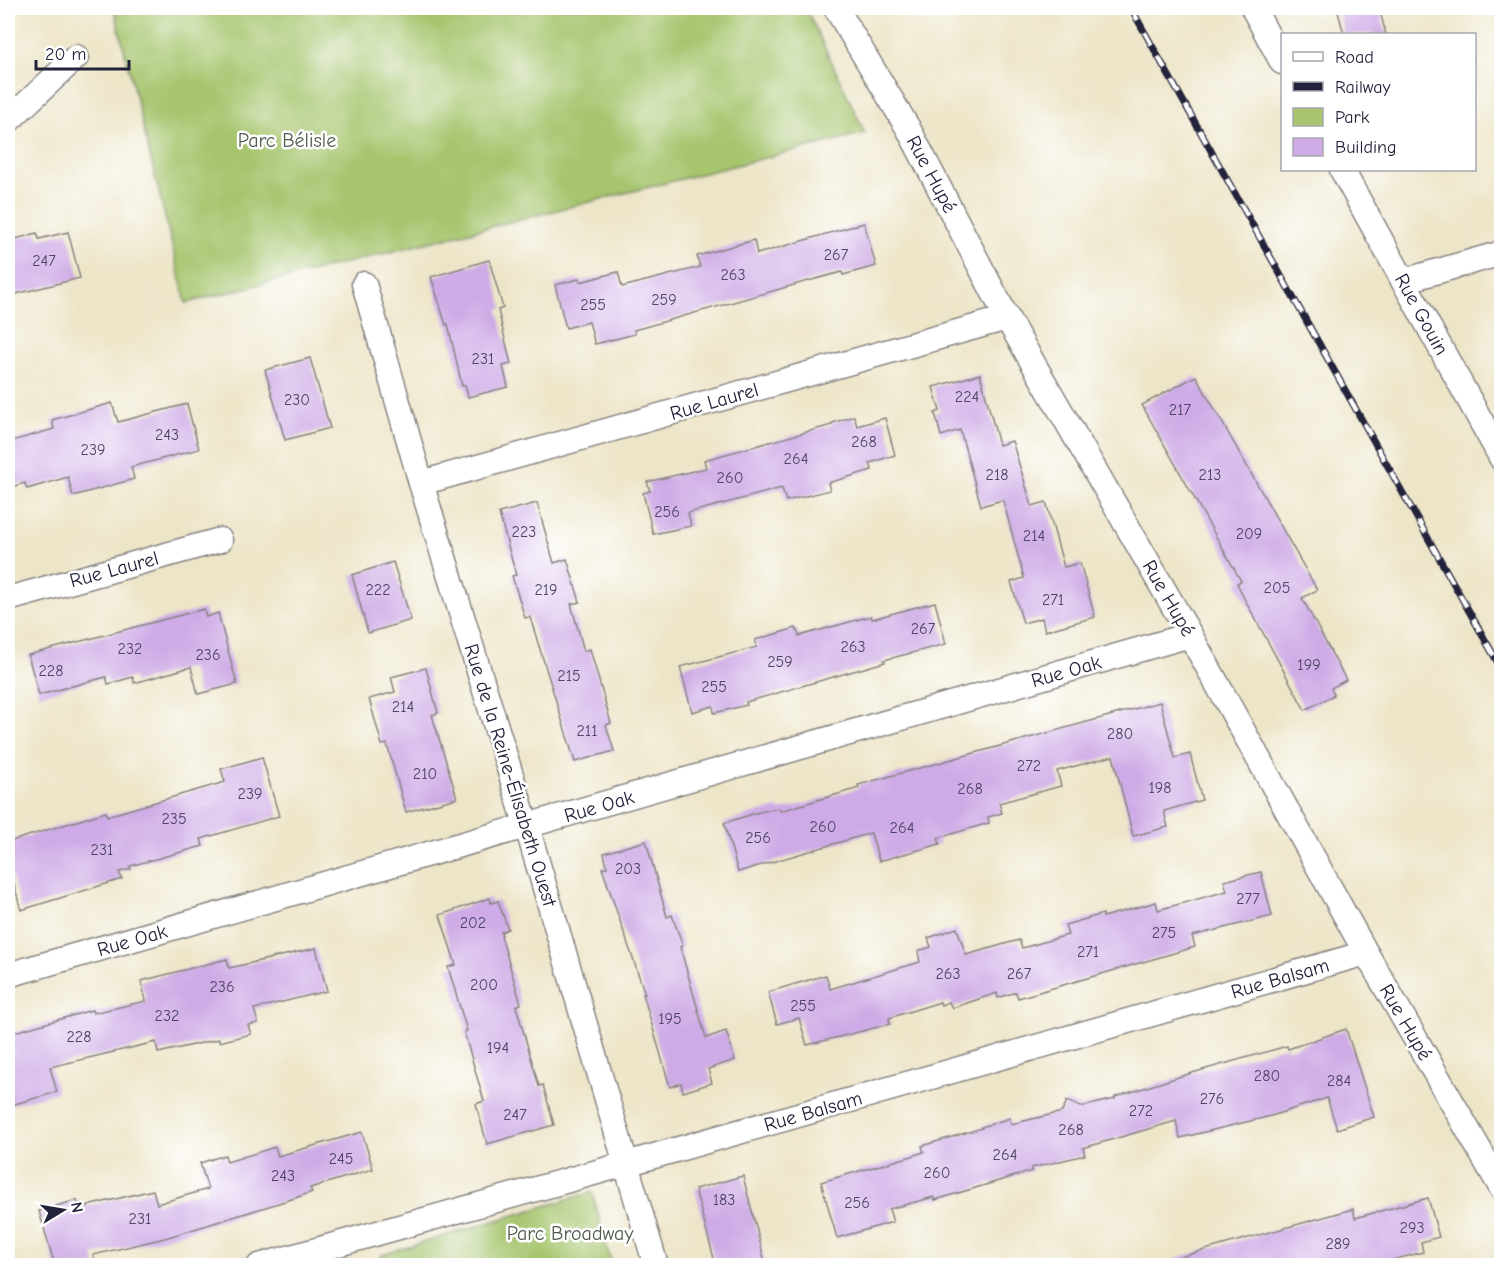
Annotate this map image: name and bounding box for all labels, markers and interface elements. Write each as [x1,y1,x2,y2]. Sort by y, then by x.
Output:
scale bar [36,33,129,71]
legend [1281,33,1476,171]
text: 20 m [45,44,86,65]
text: Road [1335,47,1374,68]
text: Railway [1335,77,1392,98]
text: Park [1335,107,1370,128]
park label: Parc Bélisle [238,129,336,152]
street label: Rue Hupé [902,132,961,217]
text: Building [1335,137,1397,158]
house number: 267 [824,246,849,264]
house number: 247 [32,252,56,270]
house number: 263 [720,266,746,284]
street label: Rue Gouin [1390,270,1453,359]
house number: 259 [651,291,677,309]
house number: 255 [580,296,606,314]
house number: 231 [472,350,494,368]
street label: Rue Laurel [667,378,761,425]
house number: 224 [955,388,979,406]
house number: 230 [284,391,310,409]
house number: 217 [1169,401,1192,419]
house number: 243 [155,426,179,444]
house number: 268 [851,433,877,451]
house number: 239 [81,441,105,459]
house number: 264 [784,450,808,468]
house number: 218 [986,466,1008,484]
house number: 213 [1199,466,1221,484]
house number: 260 [717,469,743,487]
house number: 256 [654,503,680,521]
house number: 223 [512,523,536,541]
house number: 209 [1236,525,1262,543]
house number: 214 [1023,527,1045,545]
street label: Rue Laurel [67,547,161,592]
street label: Rue Hupé [1138,556,1200,640]
house number: 205 [1264,579,1290,597]
house number: 222 [365,581,391,599]
house number: 219 [534,581,558,599]
house number: 271 [1042,591,1064,609]
house number: 267 [911,620,936,638]
house number: 263 [840,638,866,656]
house number: 232 [118,640,142,658]
street label: Rue de la Reine-Élisabeth Ouest [460,641,562,910]
house number: 236 [195,646,221,664]
street label: Rue Oak [1029,650,1104,692]
house number: 259 [767,653,793,671]
house number: 199 [1297,656,1321,674]
house number: 228 [39,662,63,680]
house number: 215 [557,667,581,685]
house number: 255 [701,678,727,696]
house number: 214 [392,698,414,716]
house number: 211 [576,722,598,740]
house number: 280 [1107,725,1133,743]
house number: 272 [1017,757,1041,775]
house number: 210 [413,765,437,783]
house number: 198 [1148,779,1172,797]
house number: 268 [957,780,983,798]
house number: 239 [238,785,262,803]
street label: Rue Oak [562,785,637,827]
house number: 235 [161,810,187,828]
house number: 260 [810,818,836,836]
house number: 264 [890,819,914,837]
house number: 256 [745,829,771,847]
house number: 231 [91,841,113,859]
house number: 203 [615,860,641,878]
house number: 277 [1236,890,1260,908]
house number: 202 [460,914,486,932]
street label: Rue Oak [95,919,170,961]
house number: 275 [1152,924,1176,942]
house number: 271 [1077,943,1099,961]
street label: Rue Balsam [1228,953,1332,1003]
house number: 263 [935,965,961,983]
house number: 267 [1007,965,1032,983]
house number: 200 [470,976,498,994]
house number: 236 [209,978,235,996]
street label: Rue Hupé [1375,980,1437,1064]
house number: 255 [790,997,816,1015]
house number: 232 [155,1007,179,1025]
house number: 195 [658,1010,682,1028]
house number: 228 [67,1028,91,1046]
house number: 194 [487,1039,509,1057]
house number: 280 [1254,1067,1280,1085]
house number: 284 [1327,1072,1351,1090]
street label: Rue Balsam [761,1086,865,1136]
house number: 276 [1200,1090,1224,1108]
house number: 272 [1129,1102,1153,1120]
house number: 247 [503,1106,527,1124]
house number: 268 [1058,1121,1084,1139]
house number: 264 [993,1146,1017,1164]
house number: 245 [329,1150,353,1168]
house number: 260 [924,1164,950,1182]
house number: 243 [271,1167,295,1185]
north arrow [33,1180,93,1240]
house number: 183 [713,1191,735,1209]
house number: 256 [844,1194,870,1212]
text: N [67,1200,87,1214]
house number: 231 [129,1210,151,1228]
house number: 293 [1400,1219,1424,1237]
park label: Parc Broadway [507,1222,633,1245]
house number: 289 [1325,1235,1351,1253]

